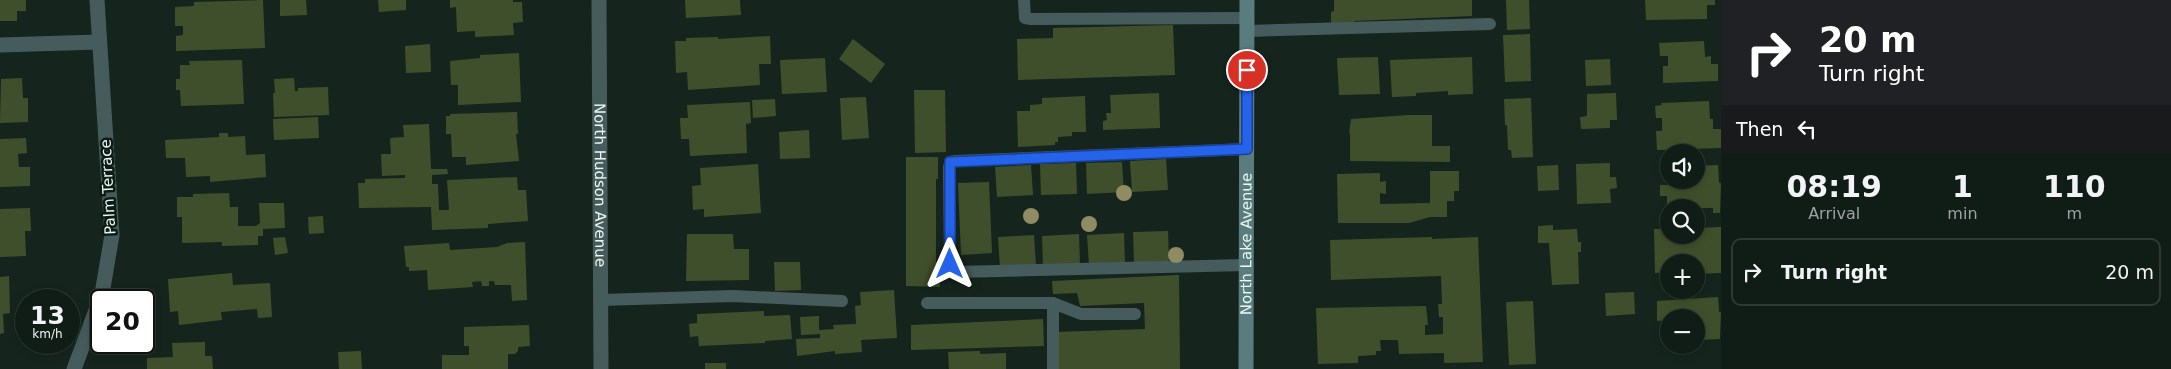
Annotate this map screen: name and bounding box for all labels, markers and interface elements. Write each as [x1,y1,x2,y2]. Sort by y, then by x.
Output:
icon: right [1736,20,1801,85]
text: 20 m [1819,20,1916,60]
pin [1226,49,1268,91]
icon: arrive [1233,56,1261,84]
text: Turn right [1819,61,1924,86]
street label: North Hudson Avenue [591,103,609,267]
icon: left [1793,115,1821,143]
text: Then [1736,118,1783,140]
street label: Palm Terrace [97,139,119,235]
map controls [1660,144,1705,354]
button: sound [1660,144,1705,189]
text: 08:19 [1786,169,1882,204]
text: 1 [1952,169,1973,204]
text: 110 [2043,169,2106,204]
street label: North Lake Avenue [1237,173,1256,315]
button: search [1660,199,1705,244]
text: Arrival [1808,204,1860,223]
text: min [1947,204,1978,223]
text: m [2066,204,2082,223]
position arrow [923,237,975,289]
button: + [1660,254,1705,299]
icon: right [1738,258,1766,286]
text: Turn right [1781,261,1887,283]
text: 20 m [2105,261,2154,283]
speed limit sign: 20 [90,289,155,354]
text: 13 [30,301,65,330]
button: − [1660,309,1705,354]
text: km/h [32,327,63,341]

